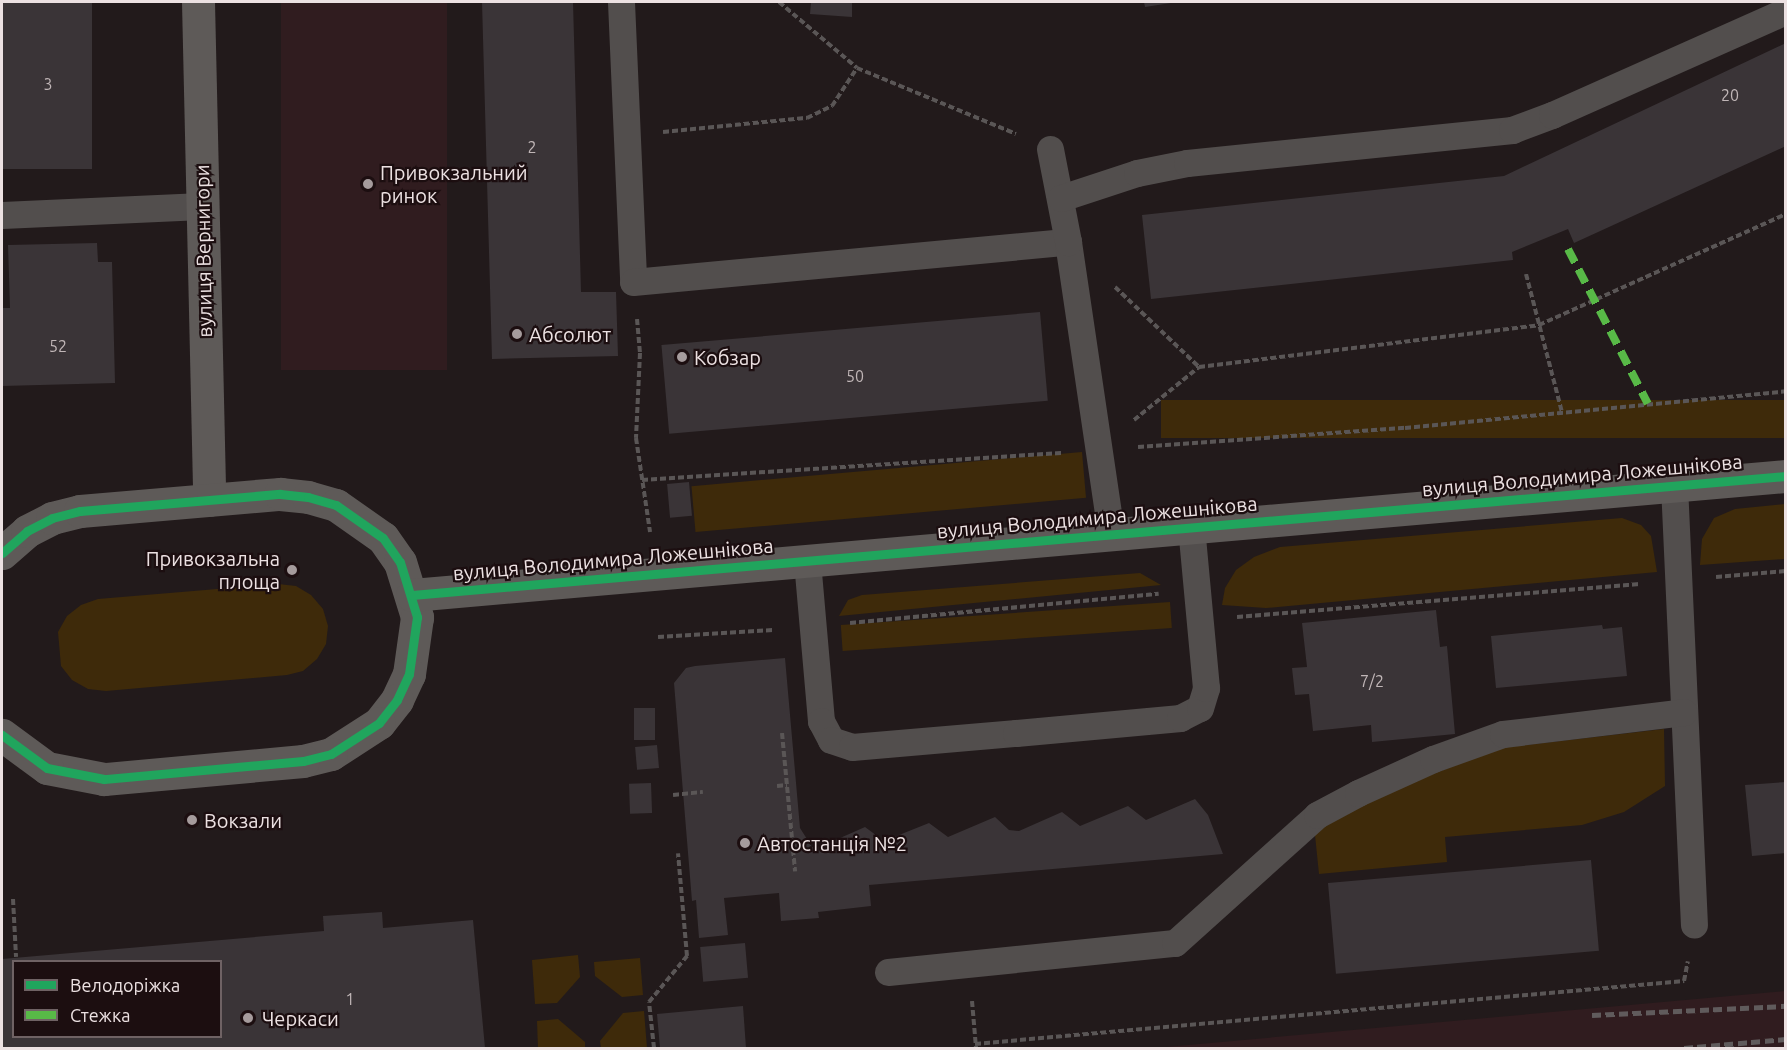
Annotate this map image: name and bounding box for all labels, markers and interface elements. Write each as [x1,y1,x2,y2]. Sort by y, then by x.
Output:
house number: 3 [43,74,53,94]
house number: 20 [1721,85,1739,105]
house number: 2 [527,137,537,157]
place label: Привокзальний ринок [380,160,528,207]
street label: вулиця Вернигори [189,164,217,338]
marker: Привокзальний ринок [361,177,375,191]
place label: Абсолют [529,322,611,346]
marker: Абсолют [510,327,524,341]
house number: 52 [49,336,67,356]
place label: Кобзар [694,345,761,369]
marker: Кобзар [675,350,689,364]
house number: 50 [846,366,864,386]
street label: вулиця Володимира Ложешнікова [1421,449,1743,501]
street label: вулиця Володимира Ложешнікова [936,491,1258,543]
street label: вулиця Володимира Ложешнікова [452,533,774,585]
place label: Привокзальна площа [146,546,280,593]
marker: Привокзальна площа [285,563,299,577]
house number: 7/2 [1360,671,1384,691]
place label: Вокзали [204,808,282,832]
marker: Вокзали [185,813,199,827]
place label: Автостанція №2 [757,831,907,855]
marker: Автостанція №2 [738,836,752,850]
legend [12,960,222,1038]
text: Велодоріжка [70,975,180,995]
house number: 1 [345,989,355,1009]
text: Стежка [70,1005,130,1025]
place label: Черкаси [262,1006,339,1030]
marker: Черкаси [239,1009,257,1027]

